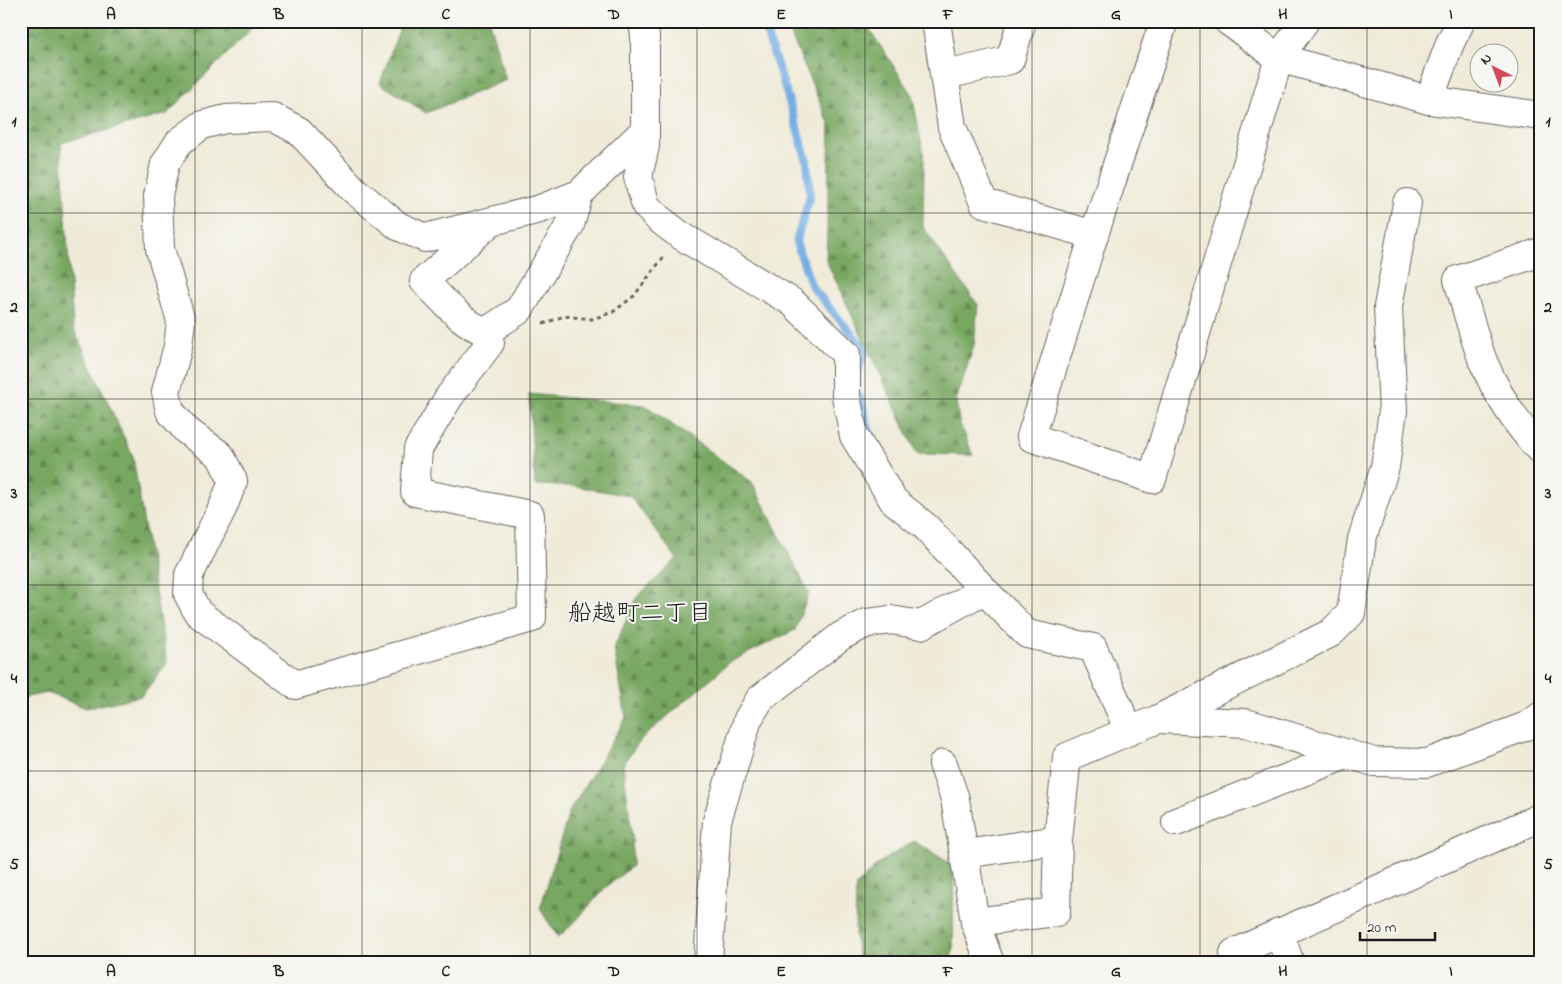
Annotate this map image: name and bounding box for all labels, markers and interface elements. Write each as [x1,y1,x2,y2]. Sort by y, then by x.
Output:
text: A [106,3,116,27]
text: B [273,3,285,27]
text: C [442,3,451,27]
text: D [607,3,620,27]
text: E [776,3,786,27]
text: F [942,3,954,27]
text: G [1111,3,1121,27]
text: H [1278,3,1288,27]
text: I [1449,3,1453,27]
north arrow [1470,42,1520,92]
text: N [1476,48,1497,70]
text: 1 [11,110,17,134]
text: 1 [1545,110,1551,134]
text: 2 [9,296,18,320]
text: 2 [1543,296,1552,320]
text: 3 [10,482,18,506]
text: 3 [1544,482,1552,506]
district label: 船越町二丁目 [568,597,712,632]
text: 4 [10,667,18,691]
text: 4 [1544,667,1552,691]
text: 5 [9,853,19,877]
text: 5 [1543,853,1553,877]
scale bar [1360,909,1434,941]
text: 20 m [1367,917,1397,939]
text: A [106,960,116,984]
text: B [273,960,285,984]
text: C [442,960,451,984]
text: D [607,960,620,984]
text: E [776,960,786,984]
text: F [942,960,954,984]
text: G [1111,960,1121,984]
text: H [1278,960,1288,984]
text: I [1449,960,1453,984]

